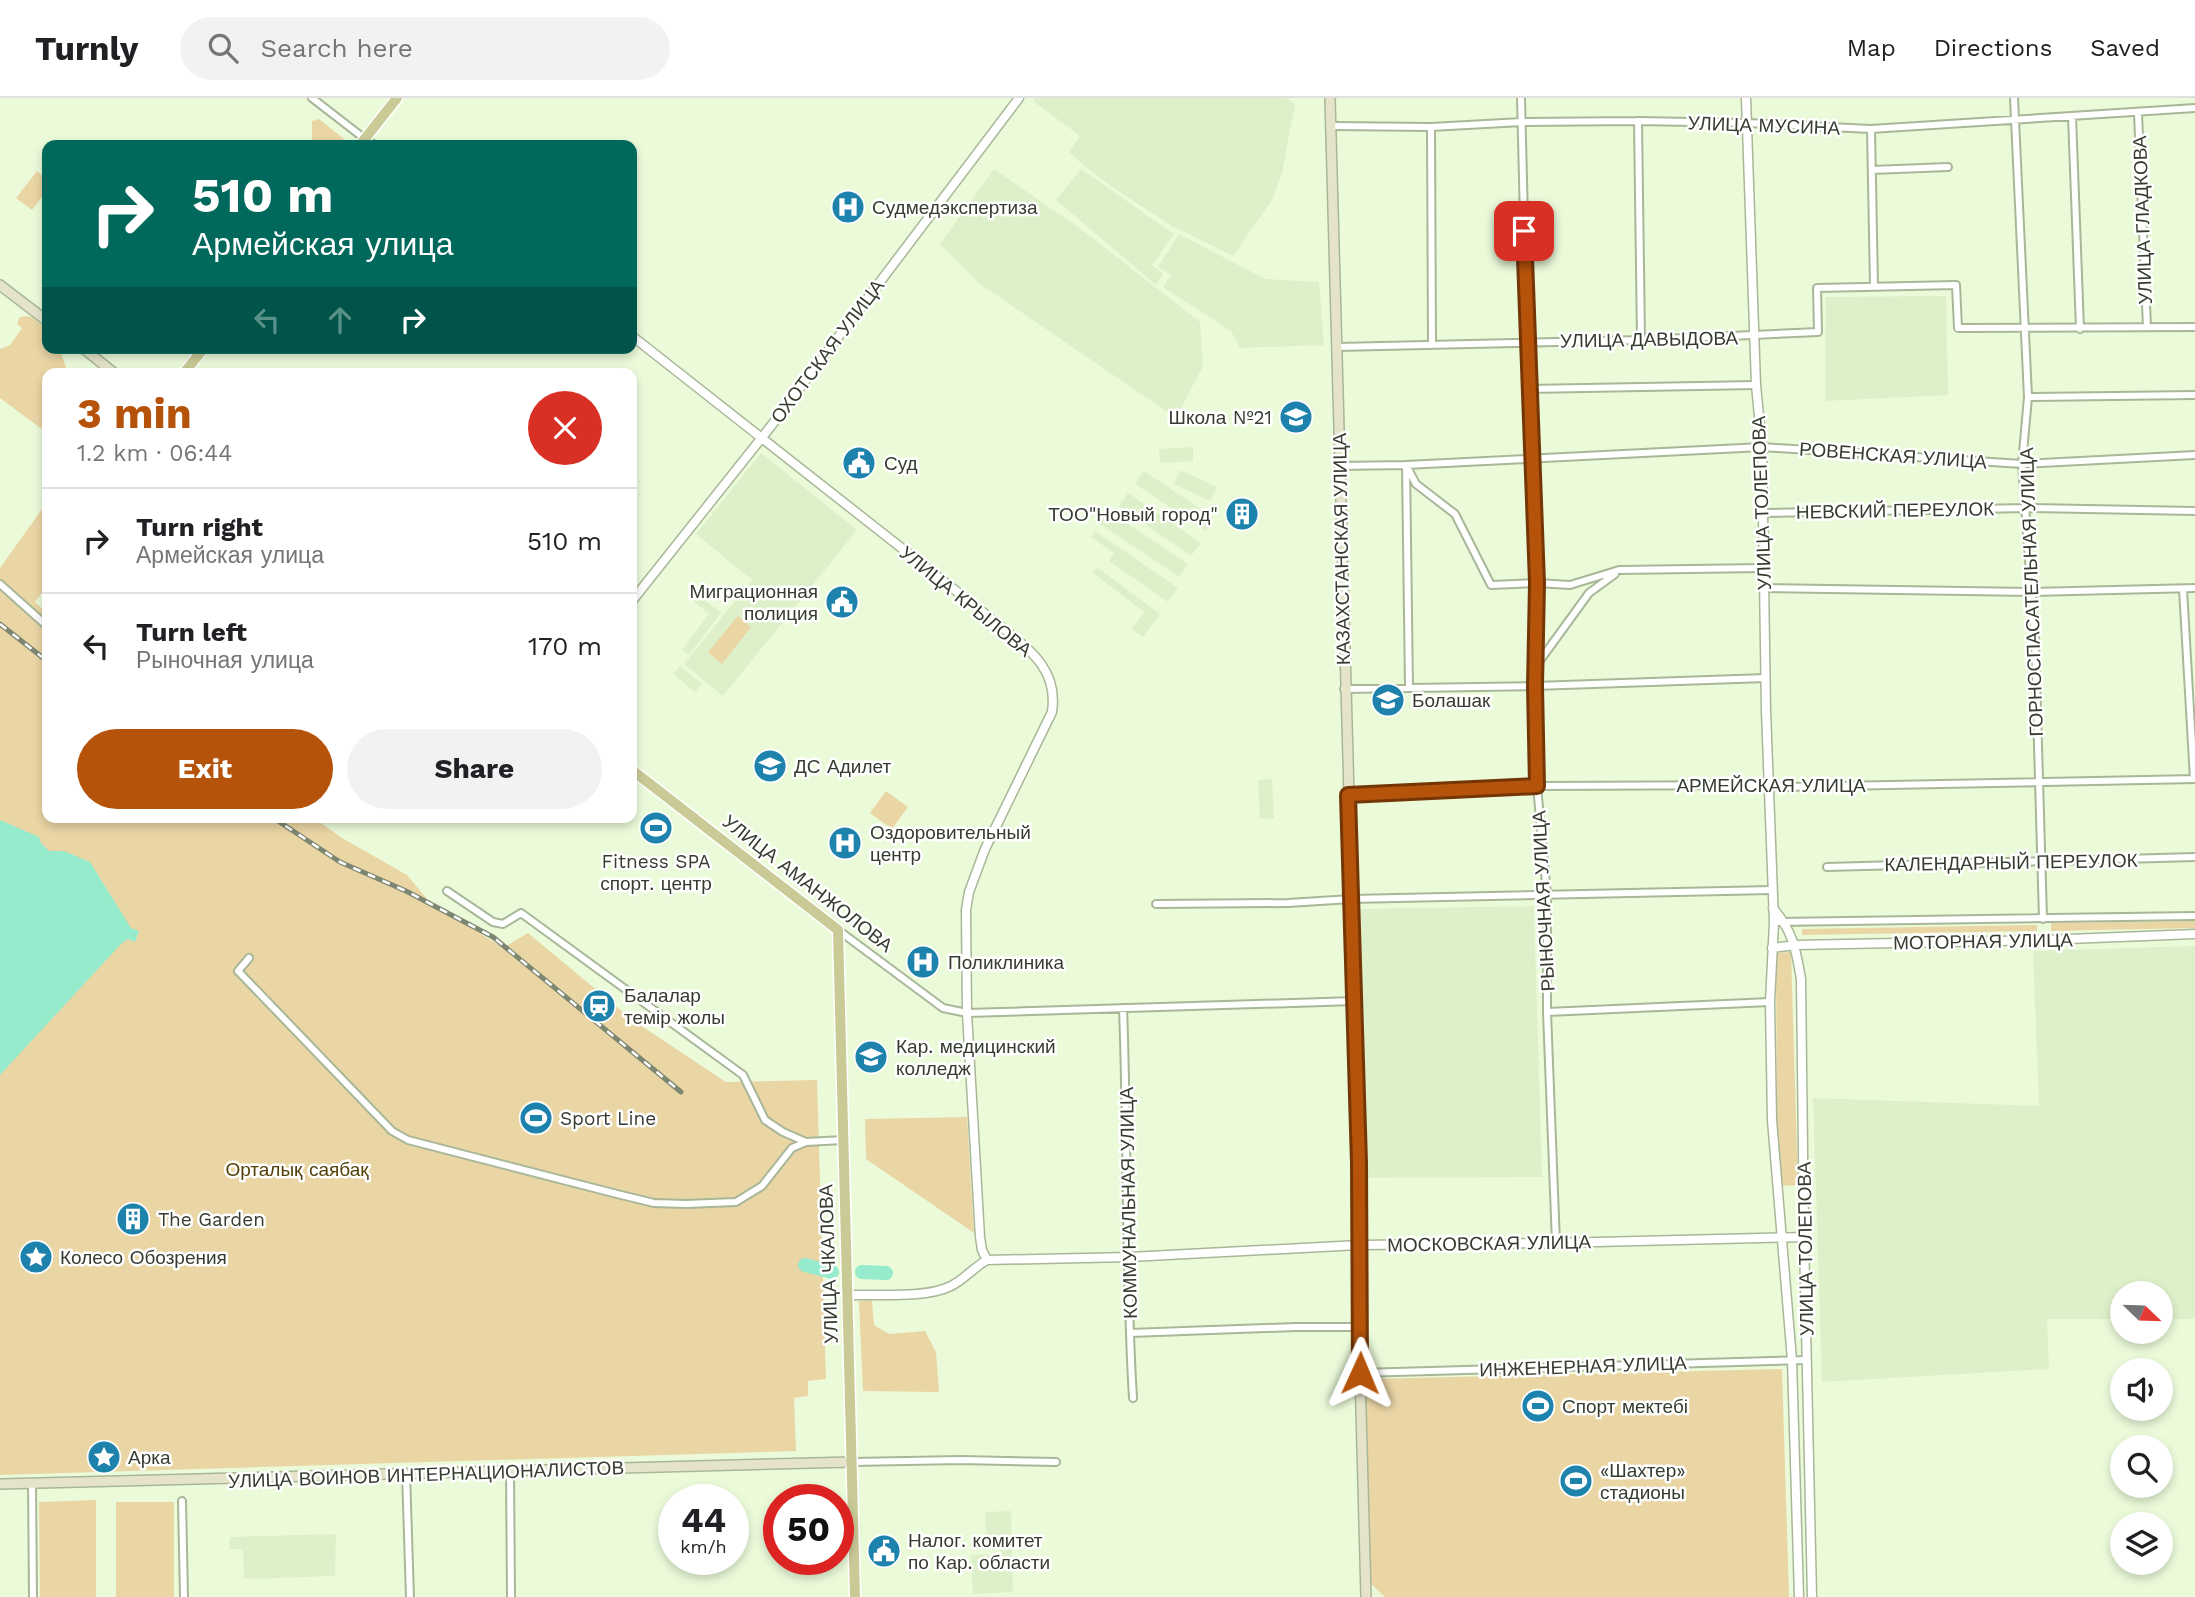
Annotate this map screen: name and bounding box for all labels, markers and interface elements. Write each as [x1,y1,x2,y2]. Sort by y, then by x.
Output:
search box [180,17,670,80]
text: Turnly [35,29,138,68]
icon: search [204,29,242,67]
text: Search here [260,33,413,63]
text: Map [1847,34,1896,62]
text: Directions [1934,34,2052,62]
text: Saved [2090,34,2160,62]
street label: УЛИЦА МУСИНА [1687,111,1841,140]
street label: УЛИЦА ГЛАДКОВА [2128,135,2157,305]
text: 510 m [192,166,333,224]
icon: right [77,168,168,259]
hospital icon: Судмедэкспертиза [829,188,867,226]
place label: Судмедэкспертиза [872,196,1038,219]
pin [1494,201,1554,261]
icon: arrive [1505,212,1543,250]
text: Армейская улица [192,225,454,263]
street label: ОХОТСКАЯ УЛИЦА [766,275,889,428]
icon: left [248,301,286,339]
icon: ahead [321,301,359,339]
icon: right [394,301,432,339]
street label: УЛИЦА ДАВЫДОВА [1560,326,1739,353]
text: 3 min [77,389,192,438]
button: close [528,391,602,465]
school or university icon: Школа №21 [1277,398,1315,436]
place label: Школа №21 [1169,406,1272,429]
street label: УЛИЦА ТОЛЕПОВА [1747,415,1776,591]
street label: КАЗАХСТАНСКАЯ УЛИЦА [1328,432,1355,665]
street label: РОВЕНСКАЯ УЛИЦА [1798,437,1988,474]
text: 1.2 km · 06:44 [77,440,232,467]
public building icon: Суд [840,444,878,482]
street label: ГОРНОСПАСАТЕЛЬНАЯ УЛИЦА [2015,447,2048,737]
place label: Суд [884,452,918,475]
building icon: ТОО"Новый город" [1223,495,1261,533]
street label: НЕВСКИЙ ПЕРЕУЛОК [1796,497,1994,524]
place label: ТОО"Новый город" [1048,503,1218,526]
text: Turn right [136,512,263,542]
icon: right [77,522,115,560]
text: 510 m [527,526,602,556]
street label: УЛИЦА КРЫЛОВА [895,541,1037,662]
text: Армейская улица [136,542,324,569]
place label: Миграционная полиция [690,580,818,625]
public building icon: Миграционная полиция [823,583,861,621]
text: Turn left [136,617,247,647]
icon: left [77,627,115,665]
text: 170 m [528,631,602,661]
text: Рыночная улица [136,647,314,674]
school or university icon: Болашак [1369,681,1407,719]
place label: Болашак [1412,689,1491,712]
button: Exit [77,729,333,809]
button: Share [347,729,602,809]
school or university icon: ДС Адилет [751,747,789,785]
place label: ДС Адилет [794,755,891,778]
street label: АРМЕЙСКАЯ УЛИЦА [1676,774,1866,797]
sports icon: Fitness SPA спорт. центр [637,809,675,847]
street label: УЛИЦА АМАНЖОЛОВА [718,810,897,957]
street label: РЫНОЧНАЯ УЛИЦА [1527,810,1560,992]
place label: Оздоровительный центр [870,821,1031,866]
hospital icon: Оздоровительный центр [826,824,864,862]
street label: КАЛЕНДАРНЫЙ ПЕРЕУЛОК [1884,849,2138,876]
place label: Fitness SPA спорт. центр [600,850,712,895]
street label: МОТОРНАЯ УЛИЦА [1893,928,2073,955]
hospital icon: Поликлиника [904,943,942,981]
place label: Поликлиника [948,951,1065,974]
place label: Балалар темір жолы [624,984,725,1029]
station icon: Балалар темір жолы [580,987,618,1025]
place label: Кар. медицинский колледж [896,1035,1056,1080]
school or university icon: Кар. медицинский колледж [852,1038,890,1076]
street label: КОММУНАЛЬНАЯ УЛИЦА [1115,1086,1142,1319]
sports icon: Sport Line [517,1099,555,1137]
place label: Sport Line [560,1107,656,1130]
park label: Орталық саябақ [225,1158,369,1181]
street label: УЛИЦА ТОЛЕПОВА [1792,1161,1819,1336]
street label: УЛИЦА ЧКАЛОВА [814,1184,843,1344]
building icon: The Garden [114,1200,152,1238]
place label: The Garden [158,1208,265,1231]
street label: МОСКОВСКАЯ УЛИЦА [1387,1230,1591,1257]
place icon: Колесо Обозрения [17,1238,55,1276]
place label: Колесо Обозрения [60,1246,227,1269]
north arrow [2110,1281,2174,1344]
map controls [2110,1281,2173,1575]
position arrow [1323,1336,1397,1410]
street label: ИНЖЕНЕРНАЯ УЛИЦА [1479,1351,1687,1382]
button: sound [2110,1358,2173,1421]
sports icon: Спорт мектебі [1519,1387,1557,1425]
place label: Спорт мектебі [1562,1395,1688,1418]
button: search [2110,1435,2173,1498]
place icon: Арка [85,1438,123,1476]
place label: Арка [128,1446,171,1469]
street label: УЛИЦА ВОИНОВ ИНТЕРНАЦИОНАЛИСТОВ [228,1456,624,1493]
place label: «Шахтер» стадионы [1600,1459,1686,1504]
sports icon: «Шахтер» стадионы [1557,1462,1595,1500]
speed limit sign: 50 [763,1484,854,1575]
text: 44 [681,1499,726,1541]
button: layers [2110,1512,2173,1575]
place label: Налог. комитет по Кар. области [908,1529,1050,1574]
public building icon: Налог. комитет по Кар. области [865,1532,903,1570]
text: km/h [680,1536,727,1557]

